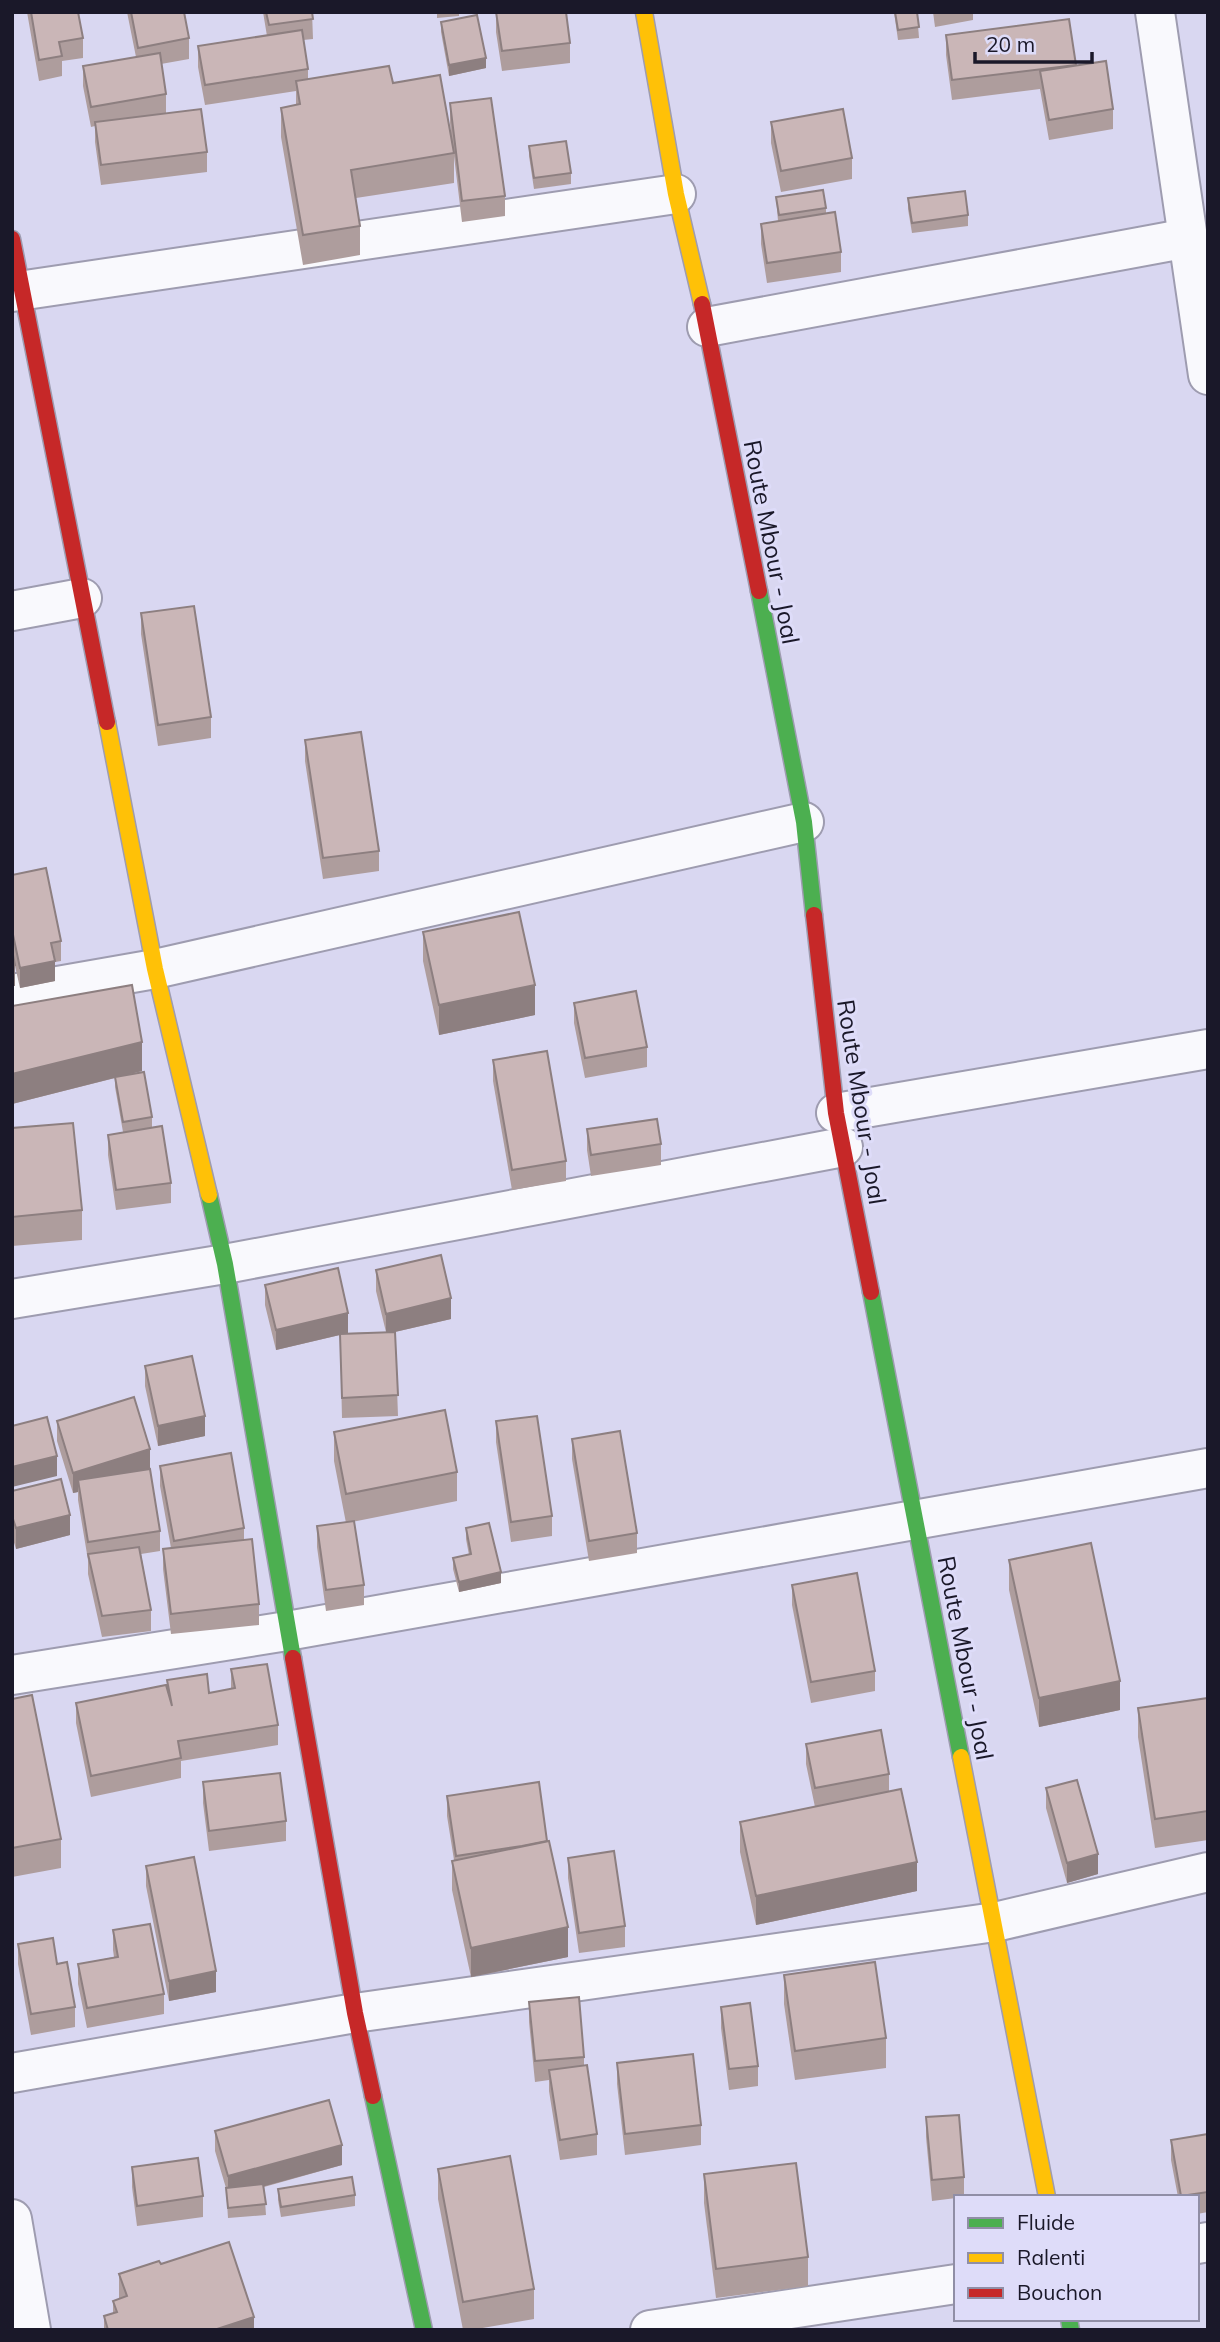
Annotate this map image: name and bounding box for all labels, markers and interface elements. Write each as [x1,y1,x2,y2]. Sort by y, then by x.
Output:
scale bar [975,21,1092,65]
text: 20 m [986,31,1035,57]
street label: Route Mbour - Joal [738,437,806,647]
street label: Route Mbour - Joal [831,997,893,1207]
street label: Route Mbour - Joal [932,1553,1000,1763]
legend [954,2195,1199,2321]
text: Fluide [1017,2209,1075,2235]
text: Ralenti [1017,2244,1085,2270]
text: Bouchon [1017,2279,1102,2305]

